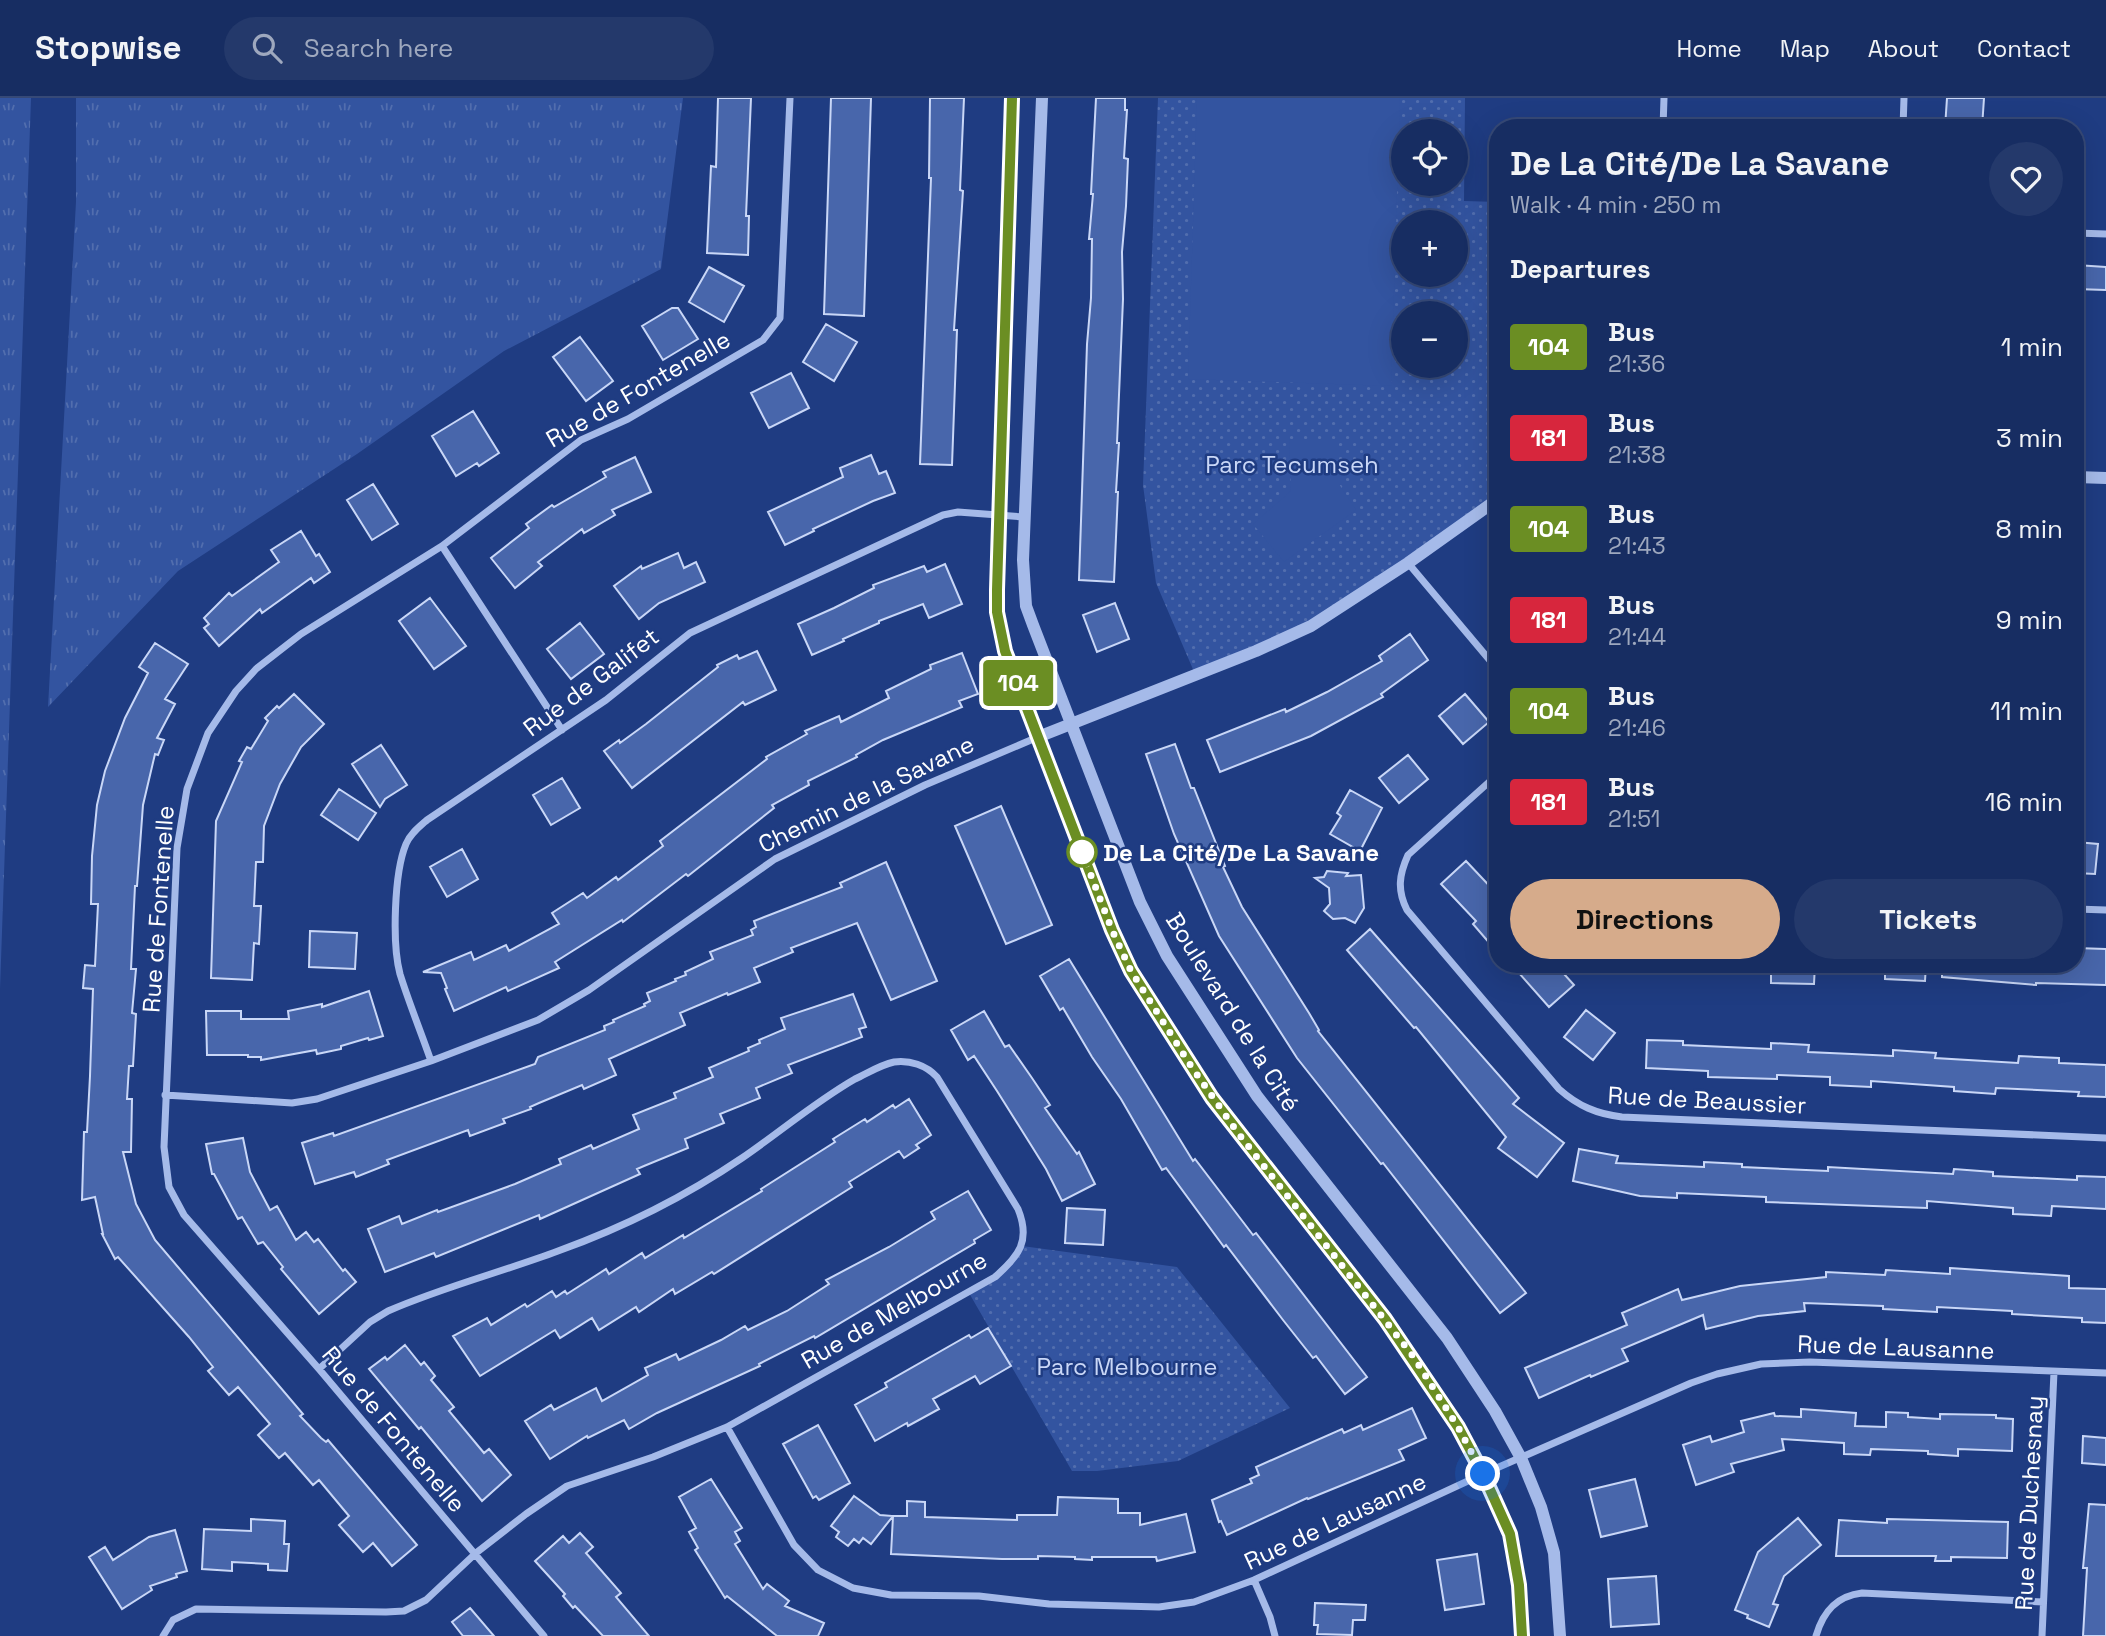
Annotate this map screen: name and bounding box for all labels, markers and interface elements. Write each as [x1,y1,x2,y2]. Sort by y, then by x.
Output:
search box [224,17,714,80]
text: Stopwise [35,27,182,69]
icon: search [248,29,286,67]
text: Search here [304,31,453,65]
text: Home [1676,33,1742,64]
text: Map [1780,33,1830,64]
text: About [1868,33,1939,64]
text: Contact [1977,33,2071,64]
map controls [1391,119,1468,378]
button: locate [1391,119,1468,196]
button: heart [1989,142,2063,216]
text: De La Cité/De La Savane [1510,143,1890,185]
text: Walk · 4 min · 250 m [1510,190,1721,220]
button: + [1391,210,1468,287]
text: Departures [1510,252,1651,286]
button: − [1391,301,1468,378]
text: Bus [1608,315,1655,349]
street label: Rue de Fontenelle [540,324,736,454]
text: 1 min [2001,330,2063,364]
text: 104 [1528,331,1569,362]
text: 21:36 [1608,349,1665,379]
text: Bus [1608,406,1655,440]
text: 3 min [1996,421,2063,455]
text: 181 [1530,422,1567,453]
text: 21:38 [1608,440,1666,470]
park label: Parc Tecumseh [1205,449,1379,480]
text: Bus [1608,497,1655,531]
text: 8 min [1995,512,2063,546]
text: 104 [1528,513,1569,544]
text: 21:43 [1608,531,1666,561]
text: Bus [1608,588,1655,622]
text: 9 min [1996,603,2063,637]
text: 181 [1530,604,1567,635]
street label: Rue de Galifet [517,621,665,743]
text: 21:44 [1608,622,1666,652]
line badge: 104 [978,660,1058,706]
text: 104 [997,667,1039,698]
text: Bus [1608,679,1655,713]
text: 11 min [1990,694,2063,728]
text: 104 [1528,695,1569,726]
text: 21:46 [1608,713,1666,743]
street label: Chemin de la Savane [753,728,979,860]
text: Bus [1608,770,1655,804]
text: 16 min [1985,785,2063,819]
text: 181 [1530,786,1567,817]
street label: Rue de Fontenelle [135,804,181,1014]
text: 21:51 [1608,804,1660,834]
marker: De La Cité/De La Savane [1067,837,1097,867]
place label: De La Cité/De La Savane [1103,837,1379,868]
button: Directions [1510,879,1780,959]
button: Tickets [1794,879,2063,959]
street label: Boulevard de la Cité [1159,907,1307,1117]
street label: Rue de Beaussier [1607,1079,1807,1121]
street label: Rue de Melbourne [795,1244,993,1376]
street label: Rue de Lausanne [1797,1328,1995,1366]
street label: Rue de Fontenelle [315,1339,473,1519]
park label: Parc Melbourne [1037,1351,1217,1382]
street label: Rue de Duchesnay [2008,1395,2050,1611]
your location [1465,1456,1500,1491]
street label: Rue de Lausanne [1239,1465,1431,1577]

